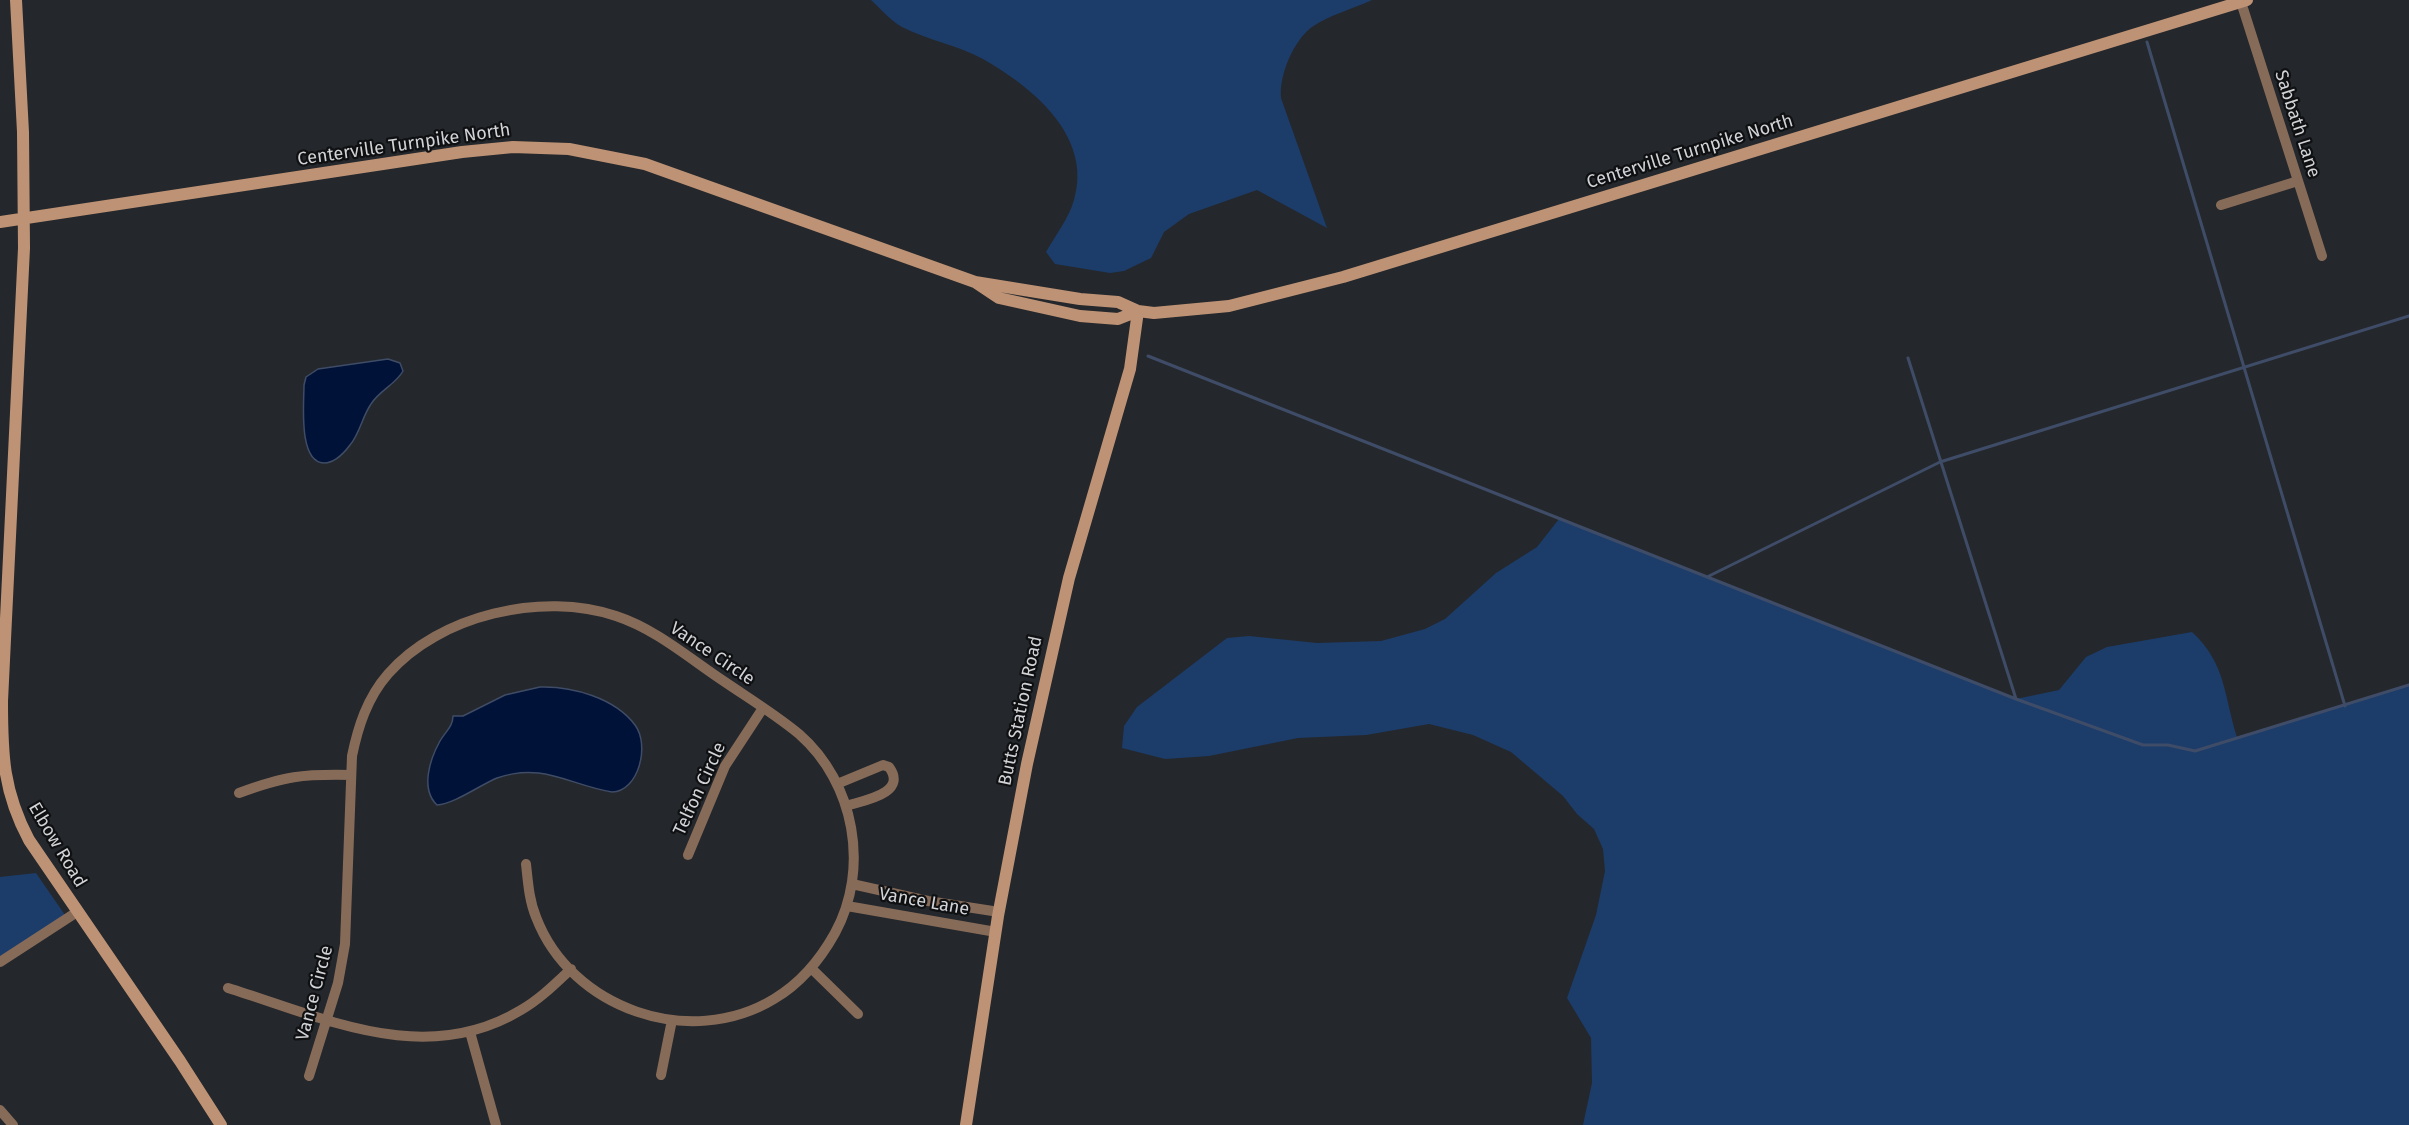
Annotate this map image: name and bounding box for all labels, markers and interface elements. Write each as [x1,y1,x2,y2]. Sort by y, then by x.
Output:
street label: Sabbath Lane [2270,68,2324,180]
street label: Centerville Turnpike North [1584,110,1796,194]
street label: Centerville Turnpike North [296,119,512,171]
street label: Vance Circle [665,618,759,690]
street label: Butts Station Road [995,634,1047,788]
street label: Telfon Circle [669,739,731,839]
street label: Elbow Road [23,799,91,891]
street label: Vance Lane [877,883,971,921]
street label: Vance Circle [292,943,338,1043]

